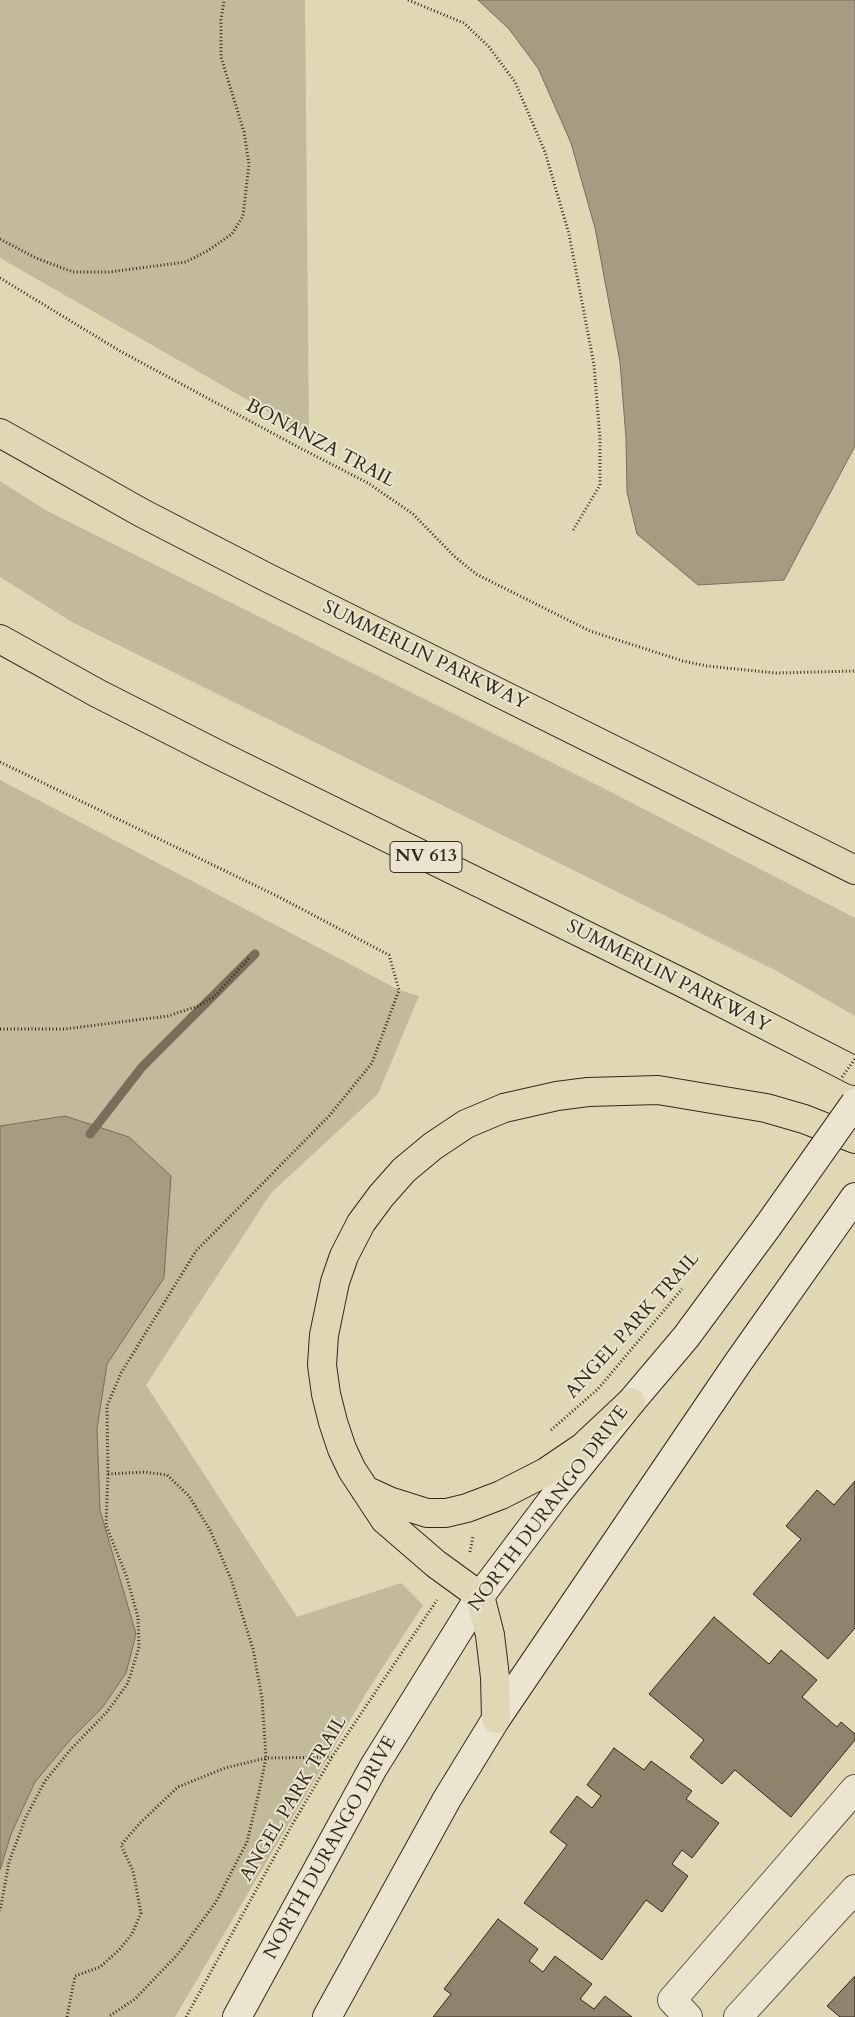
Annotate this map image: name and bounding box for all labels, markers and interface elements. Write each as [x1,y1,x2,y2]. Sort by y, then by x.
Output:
street label: BONANZA TRAIL [241,395,399,493]
street label: SUMMERLIN PARKWAY [319,596,531,716]
road number: NV 613 [390,842,462,872]
street label: SUMMERLIN PARKWAY [562,916,774,1038]
street label: ANGEL PARK TRAIL [561,1248,705,1404]
street label: NORTH DURANGO DRIVE [464,1402,634,1616]
street label: ANGEL PARK TRAIL [236,1712,352,1886]
street label: NORTH DURANGO DRIVE [260,1732,402,1964]

